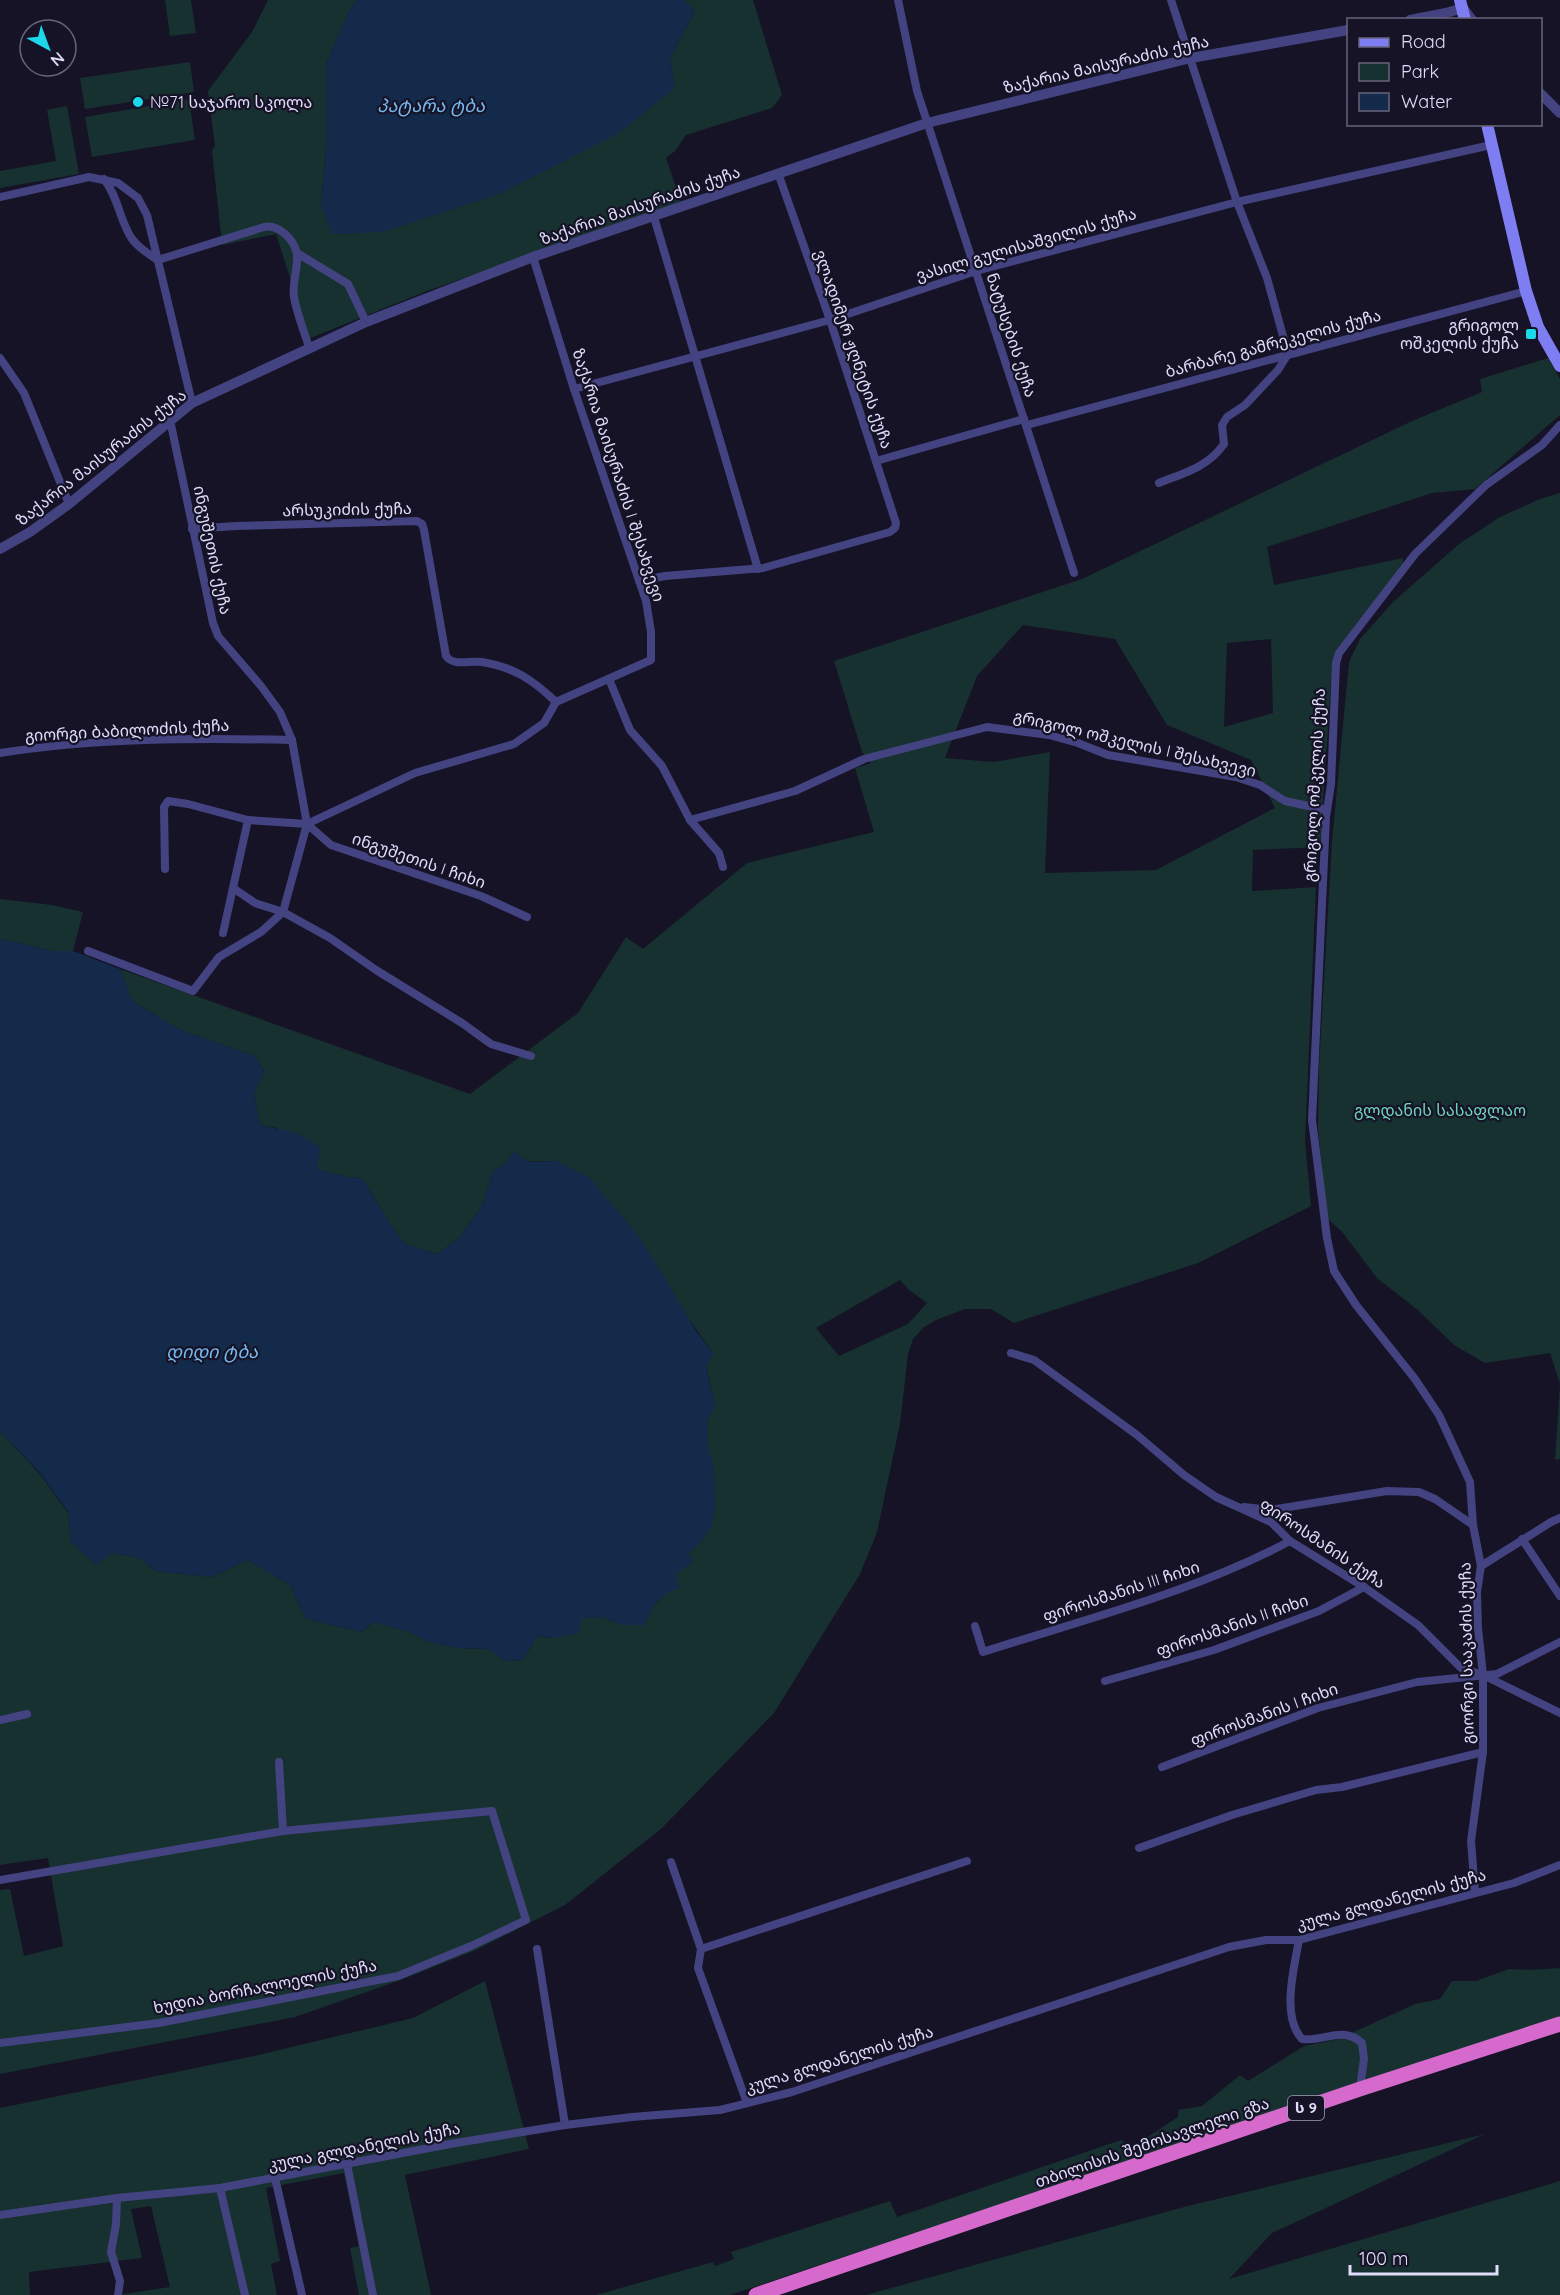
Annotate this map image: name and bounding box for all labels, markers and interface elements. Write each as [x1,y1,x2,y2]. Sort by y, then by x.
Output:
north arrow [18,18,78,78]
legend [1347,18,1542,126]
text: Road [1401,30,1446,53]
street label: ზაქარია მაისურაძის ქუჩა [1001,31,1211,97]
text: N [47,48,69,71]
text: Park [1401,60,1439,83]
text: Water [1401,90,1452,113]
place label: №71 საჯარო სკოლა [150,92,312,113]
water label: პატარა ტბა [377,94,485,117]
marker: №71 საჯარო სკოლა [131,95,145,109]
street label: ზაქარია მაისურაძის ქუჩა [537,161,743,249]
street label: ვასილ გულისაშვილის ქუჩა [913,203,1139,286]
street label: ვლადიმერ ჟღნეტის ქუჩა [810,247,898,451]
street label: ნატუსების ქუჩა [983,270,1041,400]
street label: ბარბარე გამრეკელის ქუჩა [1163,305,1383,382]
place label: გრიგოლ ოშკელის ქუჩა [1400,315,1519,354]
marker: გრიგოლ ოშკელის ქუჩა [1524,327,1538,341]
street label: ზაქარია მაისურაძის I შესახვევი [569,346,669,604]
street label: ზაქარია მაისურაძის ქუჩა [12,384,190,530]
street label: ინგუშეთის ქუჩა [190,484,236,616]
street label: არსუკიძის ქუჩა [282,498,412,520]
street label: გრიგოლ ოშკელის ქუჩა [1299,688,1330,882]
street label: გრიგოლ ოშკელის I შესახვევი [1011,705,1258,782]
street label: გიორგი ბაბილოძის ქუჩა [24,715,230,746]
street label: ინგუშეთის I ჩიხი [350,828,488,892]
park label: გლდანის სასაფლაო [1354,1100,1526,1121]
water label: დიდი ტბა [166,1340,258,1363]
street label: ფიროსმანის ქუჩა [1256,1494,1390,1592]
street label: ფიროსმანის III ჩიხი [1040,1556,1202,1626]
street label: გიორგი სააკაძის ქუჩა [1454,1562,1478,1744]
street label: ფიროსმანის II ჩიხი [1153,1590,1311,1660]
street label: ფიროსმანის I ჩიხი [1187,1678,1341,1750]
street label: კულა გლდანელის ქუჩა [1294,1864,1488,1935]
street label: ხუდია ბორჩალოელის ქუჩა [152,1955,378,2018]
street label: კულა გლდანელის ქუჩა [743,2021,936,2098]
street label: თბილისის შემოსავლელი გზა [1032,2092,1272,2192]
road number: ს 9 [1288,2096,1324,2120]
street label: კულა გლდანელის ქუჩა [266,2118,462,2175]
scale bar [1350,2238,1497,2276]
text: 100 m [1359,2247,1408,2270]

